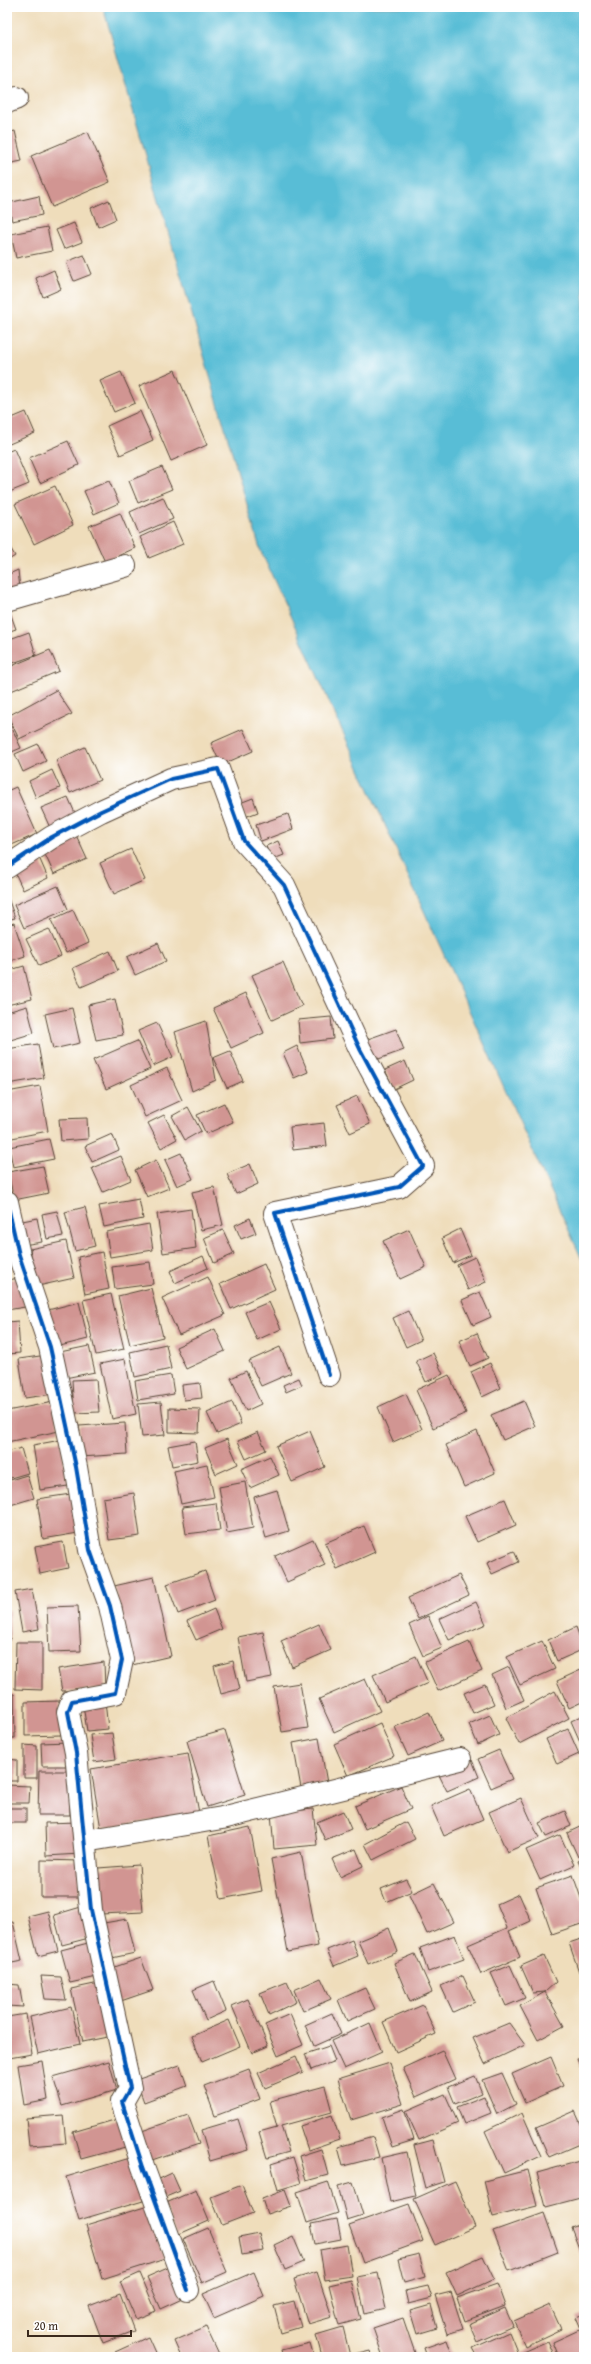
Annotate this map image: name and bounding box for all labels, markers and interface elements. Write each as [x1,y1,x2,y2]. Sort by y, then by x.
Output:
scale bar [28,2312,131,2338]
text: 20 m [34,2317,58,2334]

